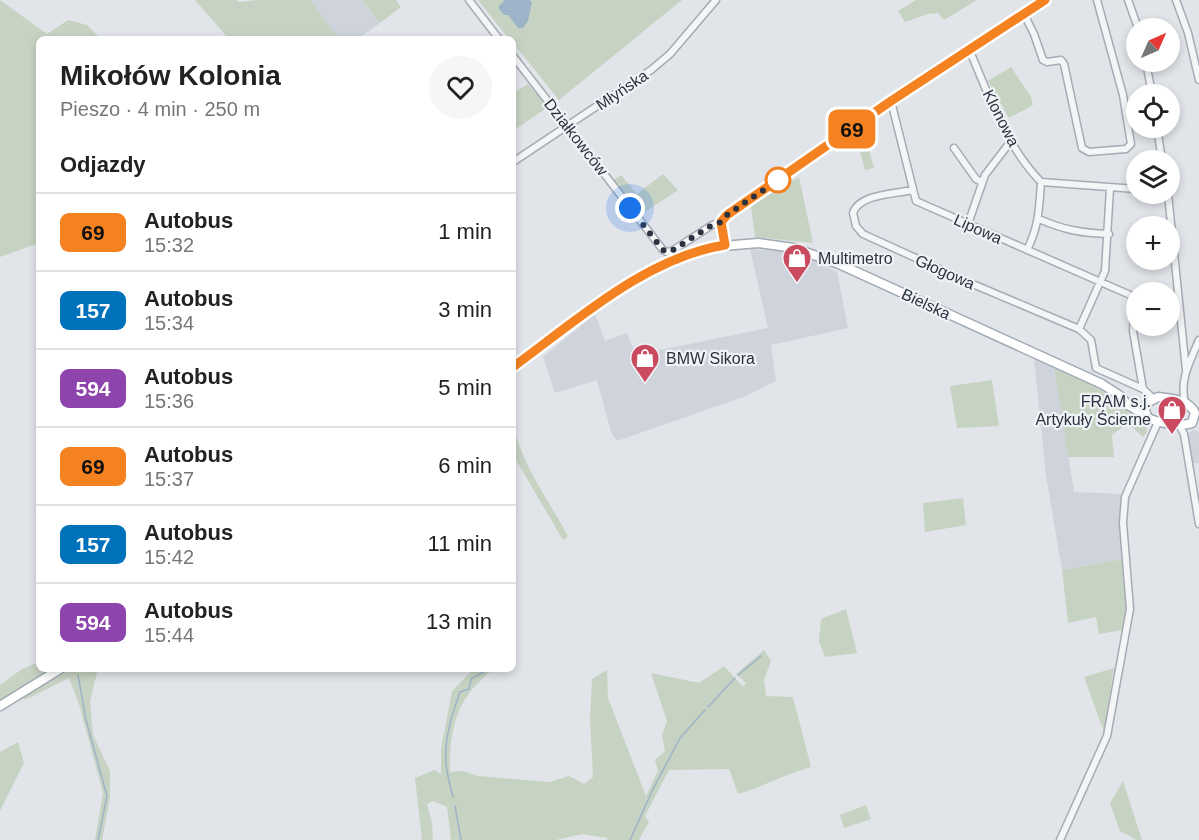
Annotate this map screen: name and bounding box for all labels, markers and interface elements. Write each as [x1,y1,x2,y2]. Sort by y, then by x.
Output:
north arrow [1126,18,1180,72]
map controls [1126,18,1180,336]
button: heart [429,56,492,119]
text: Mikołów Kolonia [60,60,281,91]
street label: Młyńska [593,66,651,113]
button: locate [1126,84,1180,138]
street label: Klonowa [979,87,1023,149]
street label: Działkowców [541,95,611,179]
text: Pieszo · 4 min · 250 m [60,98,260,120]
line badge: 69 [825,110,879,148]
text: 69 [840,118,864,141]
button: layers [1126,150,1180,204]
text: Odjazdy [60,152,146,177]
unlabelled marker [765,167,791,193]
your location [615,193,645,223]
text: Autobus [144,208,233,233]
street label: Lipowa [951,211,1005,247]
button: + [1126,216,1180,270]
text: 1 min [438,219,492,244]
text: 69 [81,221,105,244]
text: 15:32 [144,234,194,256]
shop icon: Multimetro [781,242,813,284]
place label: Multimetro [818,250,893,267]
street label: Głogowa [913,251,977,293]
button: − [1126,282,1180,336]
street label: Bielska [899,285,953,323]
text: Autobus [144,286,233,311]
text: 3 min [438,297,492,322]
text: 157 [75,299,111,322]
text: 15:34 [144,312,194,334]
shop icon: BMW Sikora [629,342,661,384]
place label: BMW Sikora [666,350,755,367]
text: Autobus [144,364,233,389]
text: 5 min [438,375,492,400]
text: 594 [75,377,111,400]
text: 15:36 [144,390,194,412]
place label: FRAM s.j. Artykuły Ścierne [1035,393,1151,428]
shop icon: FRAM s.j. Artykuły Ścierne [1156,394,1188,436]
text: Autobus [144,442,233,467]
text: 6 min [438,453,492,478]
text: 69 [81,455,105,478]
text: 15:37 [144,468,194,490]
text: Autobus [144,520,233,545]
text: 11 min [428,531,492,556]
text: 157 [75,533,111,556]
text: 15:42 [144,546,194,568]
text: Autobus [144,598,233,623]
text: 13 min [426,609,492,634]
text: 594 [75,611,111,634]
text: 15:44 [144,624,194,646]

